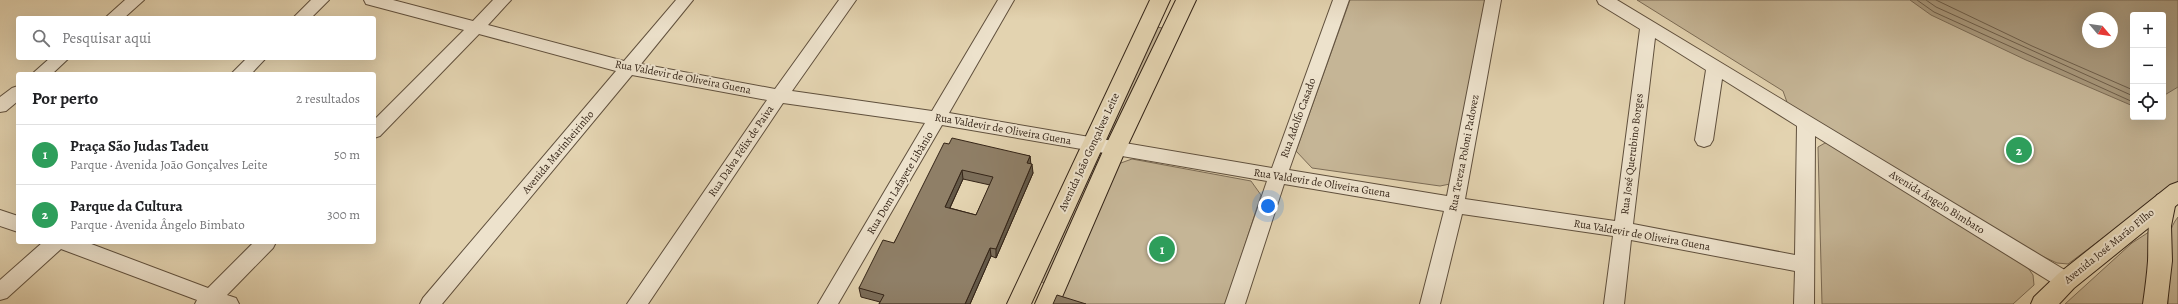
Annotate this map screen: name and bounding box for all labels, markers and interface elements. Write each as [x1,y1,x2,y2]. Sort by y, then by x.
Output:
north arrow [2082,12,2118,48]
map controls [2130,12,2166,120]
button: + [2130,12,2166,48]
search box [16,16,376,60]
icon: search [30,27,52,49]
text: Pesquisar aqui [62,28,151,48]
button: − [2130,48,2166,84]
street label: Rua Valdevir de Oliveira Guena [614,56,753,98]
street label: Rua Adolfo Casado [1277,75,1320,160]
button: locate [2130,84,2166,120]
text: Por perto [32,87,98,110]
text: 2 resultados [296,90,360,107]
street label: Avenida João Gonçalves Leite [1055,90,1123,215]
street label: Rua Tereza Poloni Padovez [1445,93,1483,213]
street label: Rua José Querubino Borges [1617,93,1647,215]
street label: Rua Dalva Félix de Paiva [705,102,778,200]
street label: Avenida Marinheirinho [518,107,598,198]
street label: Rua Valdevir de Oliveira Guena [934,110,1073,149]
street label: Rua Dom Lafayete Libânio [863,128,937,237]
pin: 2 [2006,135,2032,165]
text: Praça São Judas Tadeu [70,136,209,156]
text: 1 [43,146,47,163]
text: 50 m [334,146,360,163]
text: Parque · Avenida João Gonçalves Leite [70,156,268,173]
street label: Rua Valdevir de Oliveira Guena [1253,165,1392,201]
street label: Avenida Ângelo Bimbato [1886,166,1988,238]
text: Parque da Cultura [70,196,183,216]
your location [1258,196,1278,216]
street label: Avenida José Marão Filho [2060,205,2158,288]
text: 2 [42,206,48,223]
text: 300 m [327,206,360,223]
text: Parque · Avenida Ângelo Bimbato [70,216,245,233]
street label: Rua Valdevir de Oliveira Guena [1573,216,1712,255]
pin: 1 [1149,234,1175,264]

